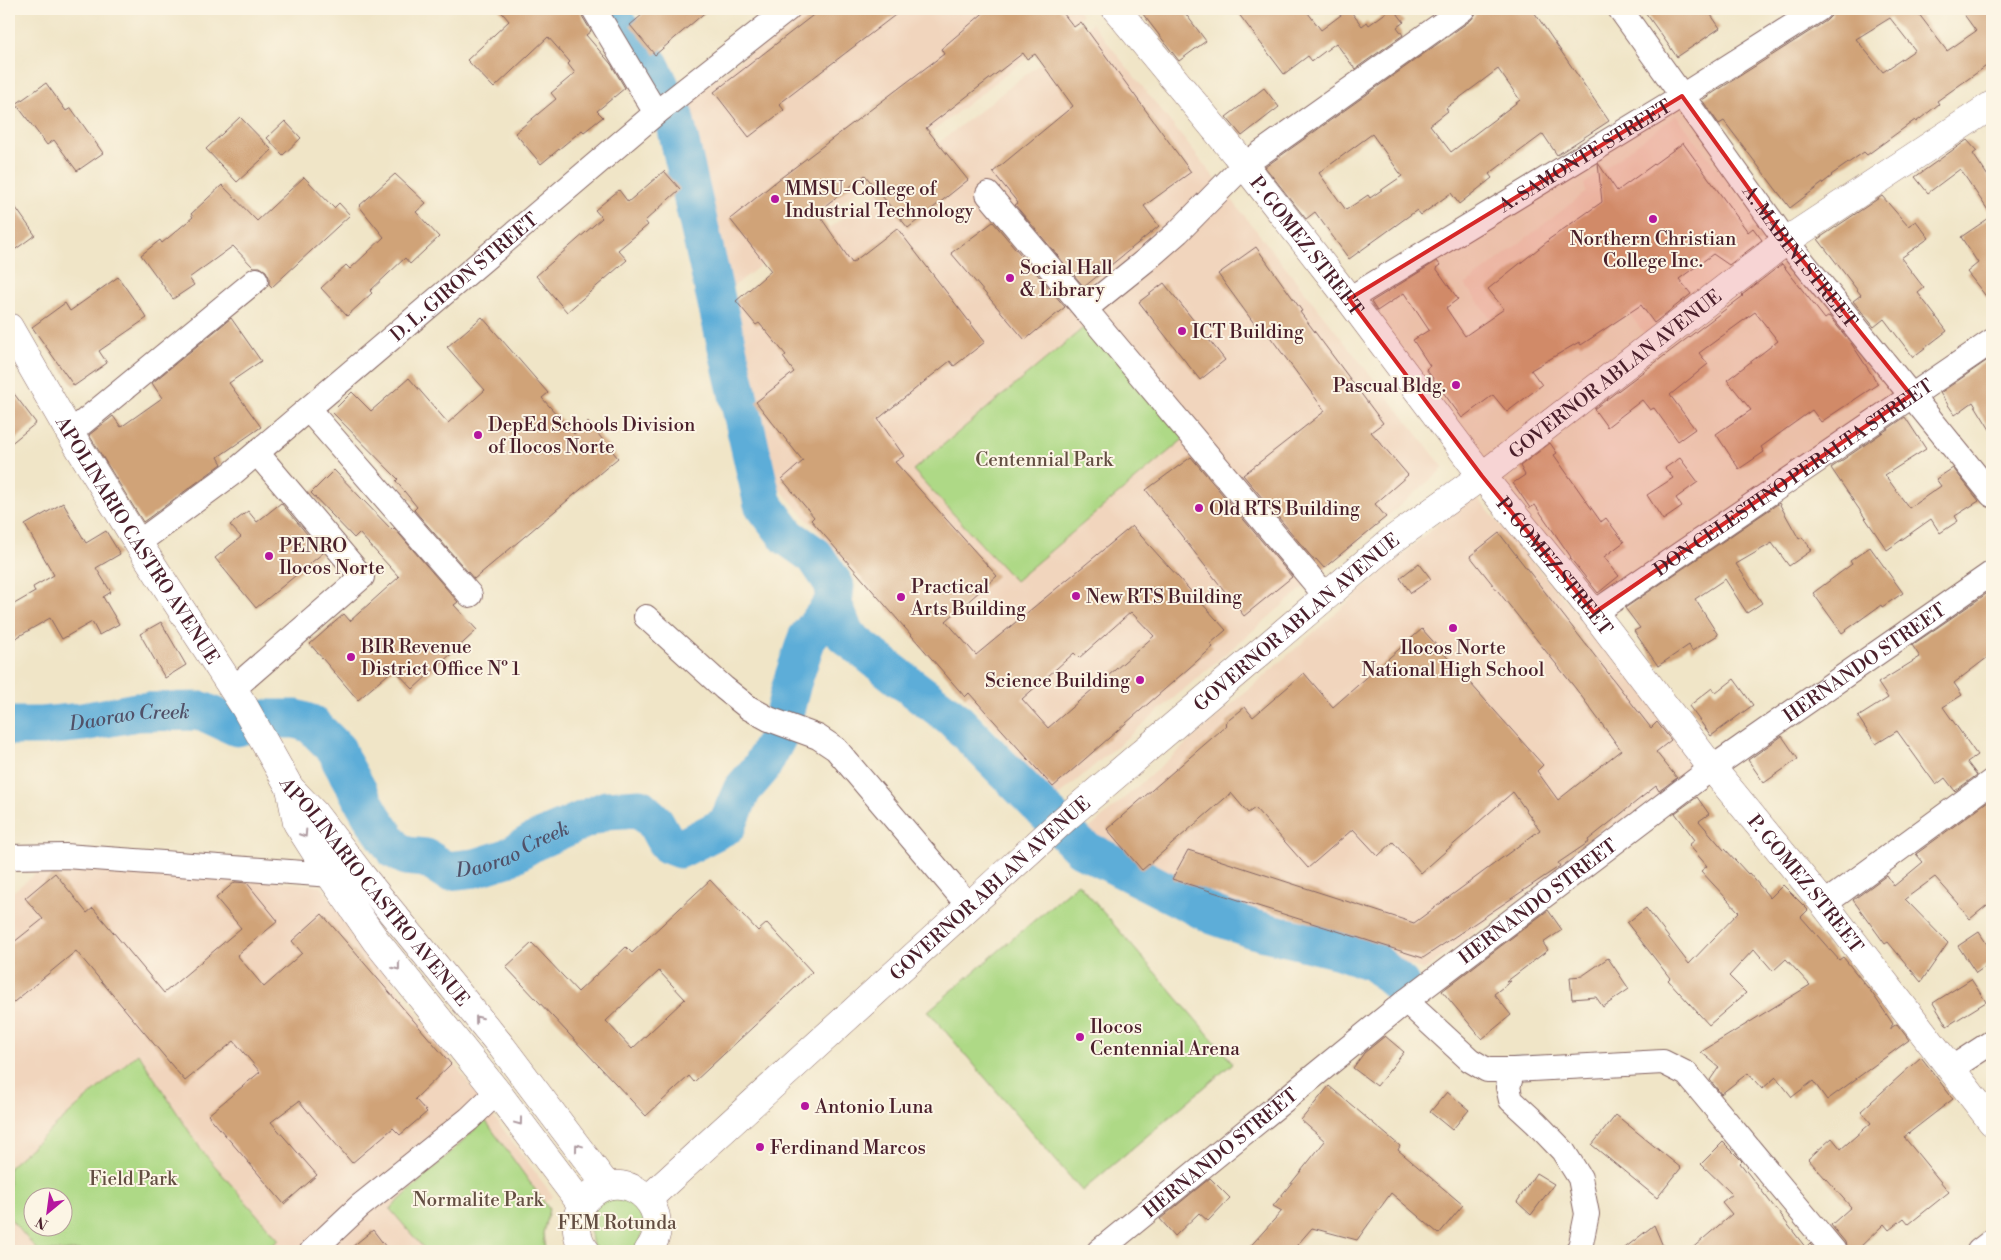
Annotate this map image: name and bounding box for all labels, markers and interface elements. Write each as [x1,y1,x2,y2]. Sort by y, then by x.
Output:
street label: A. SAMONTE STREET [1494,94,1676,219]
street label: P. GOMEZ STREET [1244,171,1368,321]
place label: MMSU-College of Industrial Technology [785,177,975,223]
street label: A. MABINI STREET [1736,180,1862,333]
marker: MMSU-College of Industrial Technology [769,193,781,205]
street label: D. L. GIRON STREET [385,208,543,347]
marker: Northern Christian College Inc. [1647,213,1659,225]
place label: Northern Christian College Inc. [1570,227,1736,273]
place label: Social Hall & Library [1020,256,1113,302]
marker: Social Hall & Library [1004,272,1016,284]
street label: GOVERNOR ABLAN AVENUE [1504,284,1727,464]
place label: ICT Building [1192,320,1304,344]
marker: ICT Building [1176,325,1188,337]
place label: Pascual Bldg. [1333,374,1446,398]
street label: DON CELESTINO PERALTA STREET [1649,374,1938,582]
marker: Pascual Bldg. [1450,379,1462,391]
street label: APOLINARIO CASTRO AVENUE [50,412,224,669]
place label: DepEd Schools Division of Ilocos Norte [488,413,695,459]
marker: DepEd Schools Division of Ilocos Norte [472,429,484,441]
park label: Centennial Park [975,448,1114,472]
street label: P. GOMEZ STREET [1491,492,1617,640]
place label: Old RTS Building [1209,497,1360,521]
marker: Old RTS Building [1193,502,1205,514]
street label: GOVERNOR ABLAN AVENUE [1189,528,1404,717]
place label: PENRO Ilocos Norte [279,534,385,580]
marker: PENRO Ilocos Norte [263,550,275,562]
place label: Practical Arts Building [910,575,1026,621]
place label: New RTS Building [1086,585,1242,609]
marker: New RTS Building [1070,590,1082,602]
marker: Practical Arts Building [895,591,907,603]
street label: HERNANDO STREET [1779,598,1951,728]
marker: Ilocos Norte National High School [1447,622,1459,634]
place label: BIR Revenue District Office № 1 [360,635,520,681]
place label: Ilocos Norte National High School [1362,636,1545,682]
marker: BIR Revenue District Office № 1 [345,651,357,663]
place label: Science Building [985,669,1130,693]
marker: Science Building [1134,674,1146,686]
water label: Daorao Creek [67,700,190,737]
street label: APOLINARIO CASTRO AVENUE [273,773,475,1011]
street label: GOVERNOR ABLAN AVENUE [885,791,1095,986]
street label: P. GOMEZ STREET [1742,810,1868,958]
water label: Daorao Creek [454,817,573,884]
one-way arrow [297,829,307,838]
street label: HERNANDO STREET [1454,834,1622,970]
one-way arrow [391,961,399,970]
one-way arrow [475,1015,484,1024]
place label: Ilocos Centennial Arena [1090,1015,1240,1061]
marker: Ilocos Centennial Arena [1074,1031,1086,1043]
street label: HERNANDO STREET [1138,1083,1303,1224]
place label: Antonio Luna [814,1095,933,1119]
marker: Antonio Luna [799,1100,811,1112]
one-way arrow [514,1116,522,1125]
place label: Ferdinand Marcos [770,1136,926,1160]
marker: Ferdinand Marcos [754,1141,766,1153]
one-way arrow [575,1144,583,1153]
park label: Field Park [89,1167,178,1191]
north arrow [22,1188,72,1238]
park label: Normalite Park [413,1188,544,1212]
park label: FEM Rotunda [557,1211,677,1235]
text: N [33,1212,51,1233]

